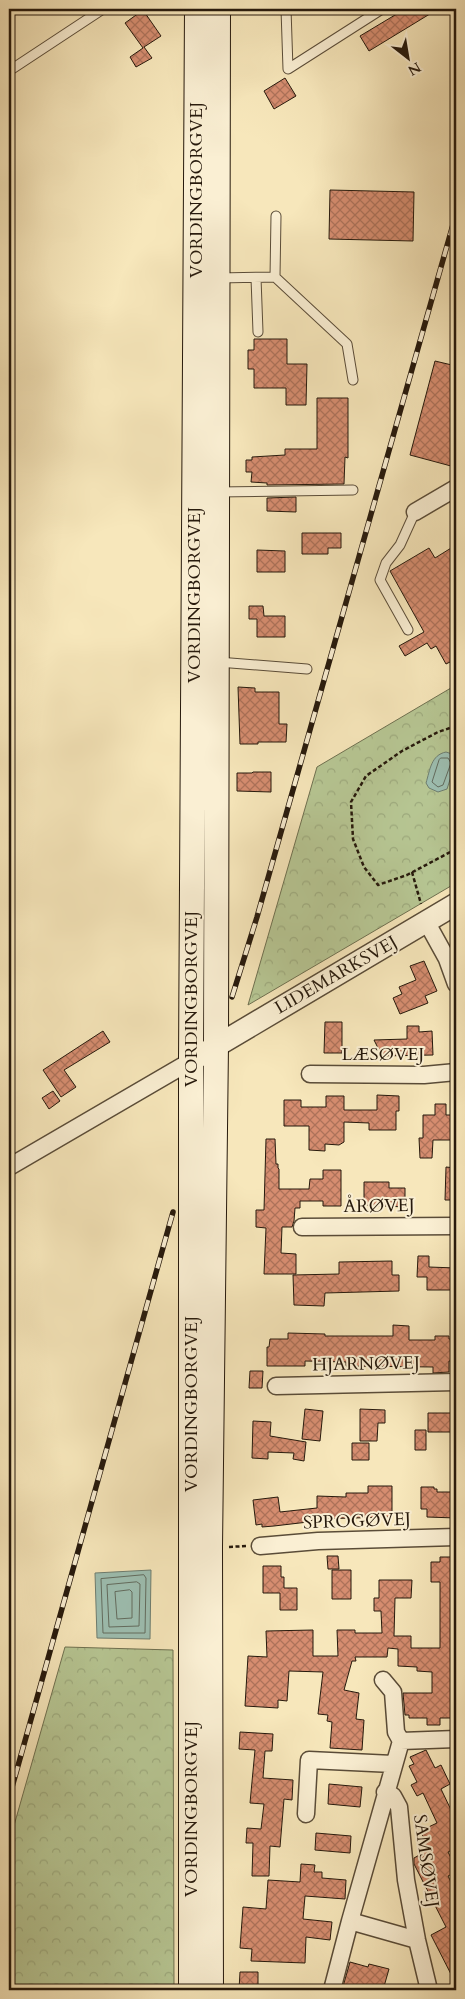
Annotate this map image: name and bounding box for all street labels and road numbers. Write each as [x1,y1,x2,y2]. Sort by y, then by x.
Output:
street label: VORDINGBORGVEJ [184,102,209,278]
street label: VORDINGBORGVEJ [182,507,207,683]
street label: VORDINGBORGVEJ [179,911,204,1087]
street label: LIDEMARKSVEJ [270,930,402,1020]
street label: LÆSØVEJ [342,1042,424,1067]
street label: ÅRØVEJ [343,1193,415,1219]
street label: VORDINGBORGVEJ [179,1316,204,1492]
street label: HJARNØVEJ [312,1351,420,1377]
street label: SPROGØVEJ [303,1507,411,1535]
street label: VORDINGBORGVEJ [179,1721,204,1897]
street label: SAMSØVEJ [407,1813,445,1909]

